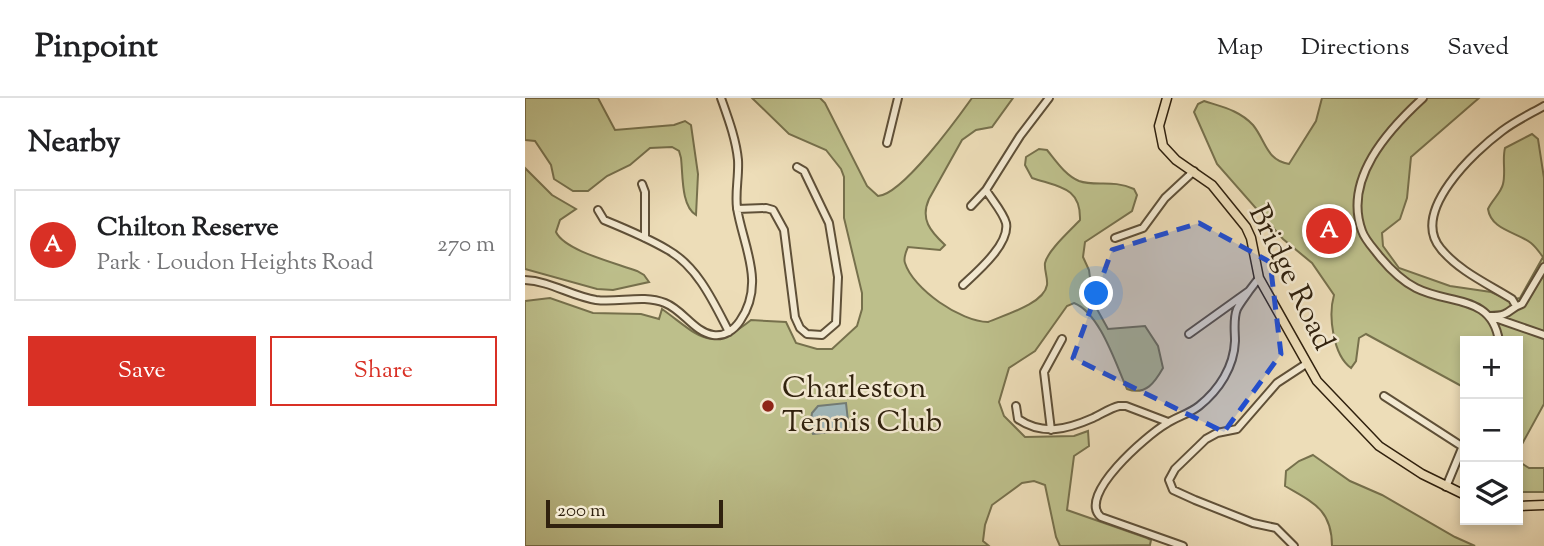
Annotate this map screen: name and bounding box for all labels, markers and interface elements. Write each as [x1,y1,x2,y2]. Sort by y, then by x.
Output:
text: Pinpoint [35,24,158,72]
text: Map [1217,31,1263,65]
text: Directions [1301,31,1409,65]
text: Saved [1447,31,1509,65]
text: Nearby [28,122,120,165]
street label: Bridge Road [1236,198,1344,358]
pin: A [1306,205,1352,257]
text: Chilton Reserve [97,210,279,247]
text: A [44,229,62,262]
text: 270 m [437,229,495,262]
text: Park · Loudon Heights Road [97,247,373,280]
your location [1079,276,1113,310]
button: Save [28,336,256,406]
button: Share [270,336,497,406]
map controls [1460,336,1523,525]
button: + [1460,336,1523,399]
place label: Charleston Tennis Club [782,368,942,445]
marker: Charleston Tennis Club [760,398,776,414]
button: − [1460,399,1523,462]
button: layers [1460,462,1523,525]
scale bar [546,497,723,529]
text: 200 m [557,498,606,525]

